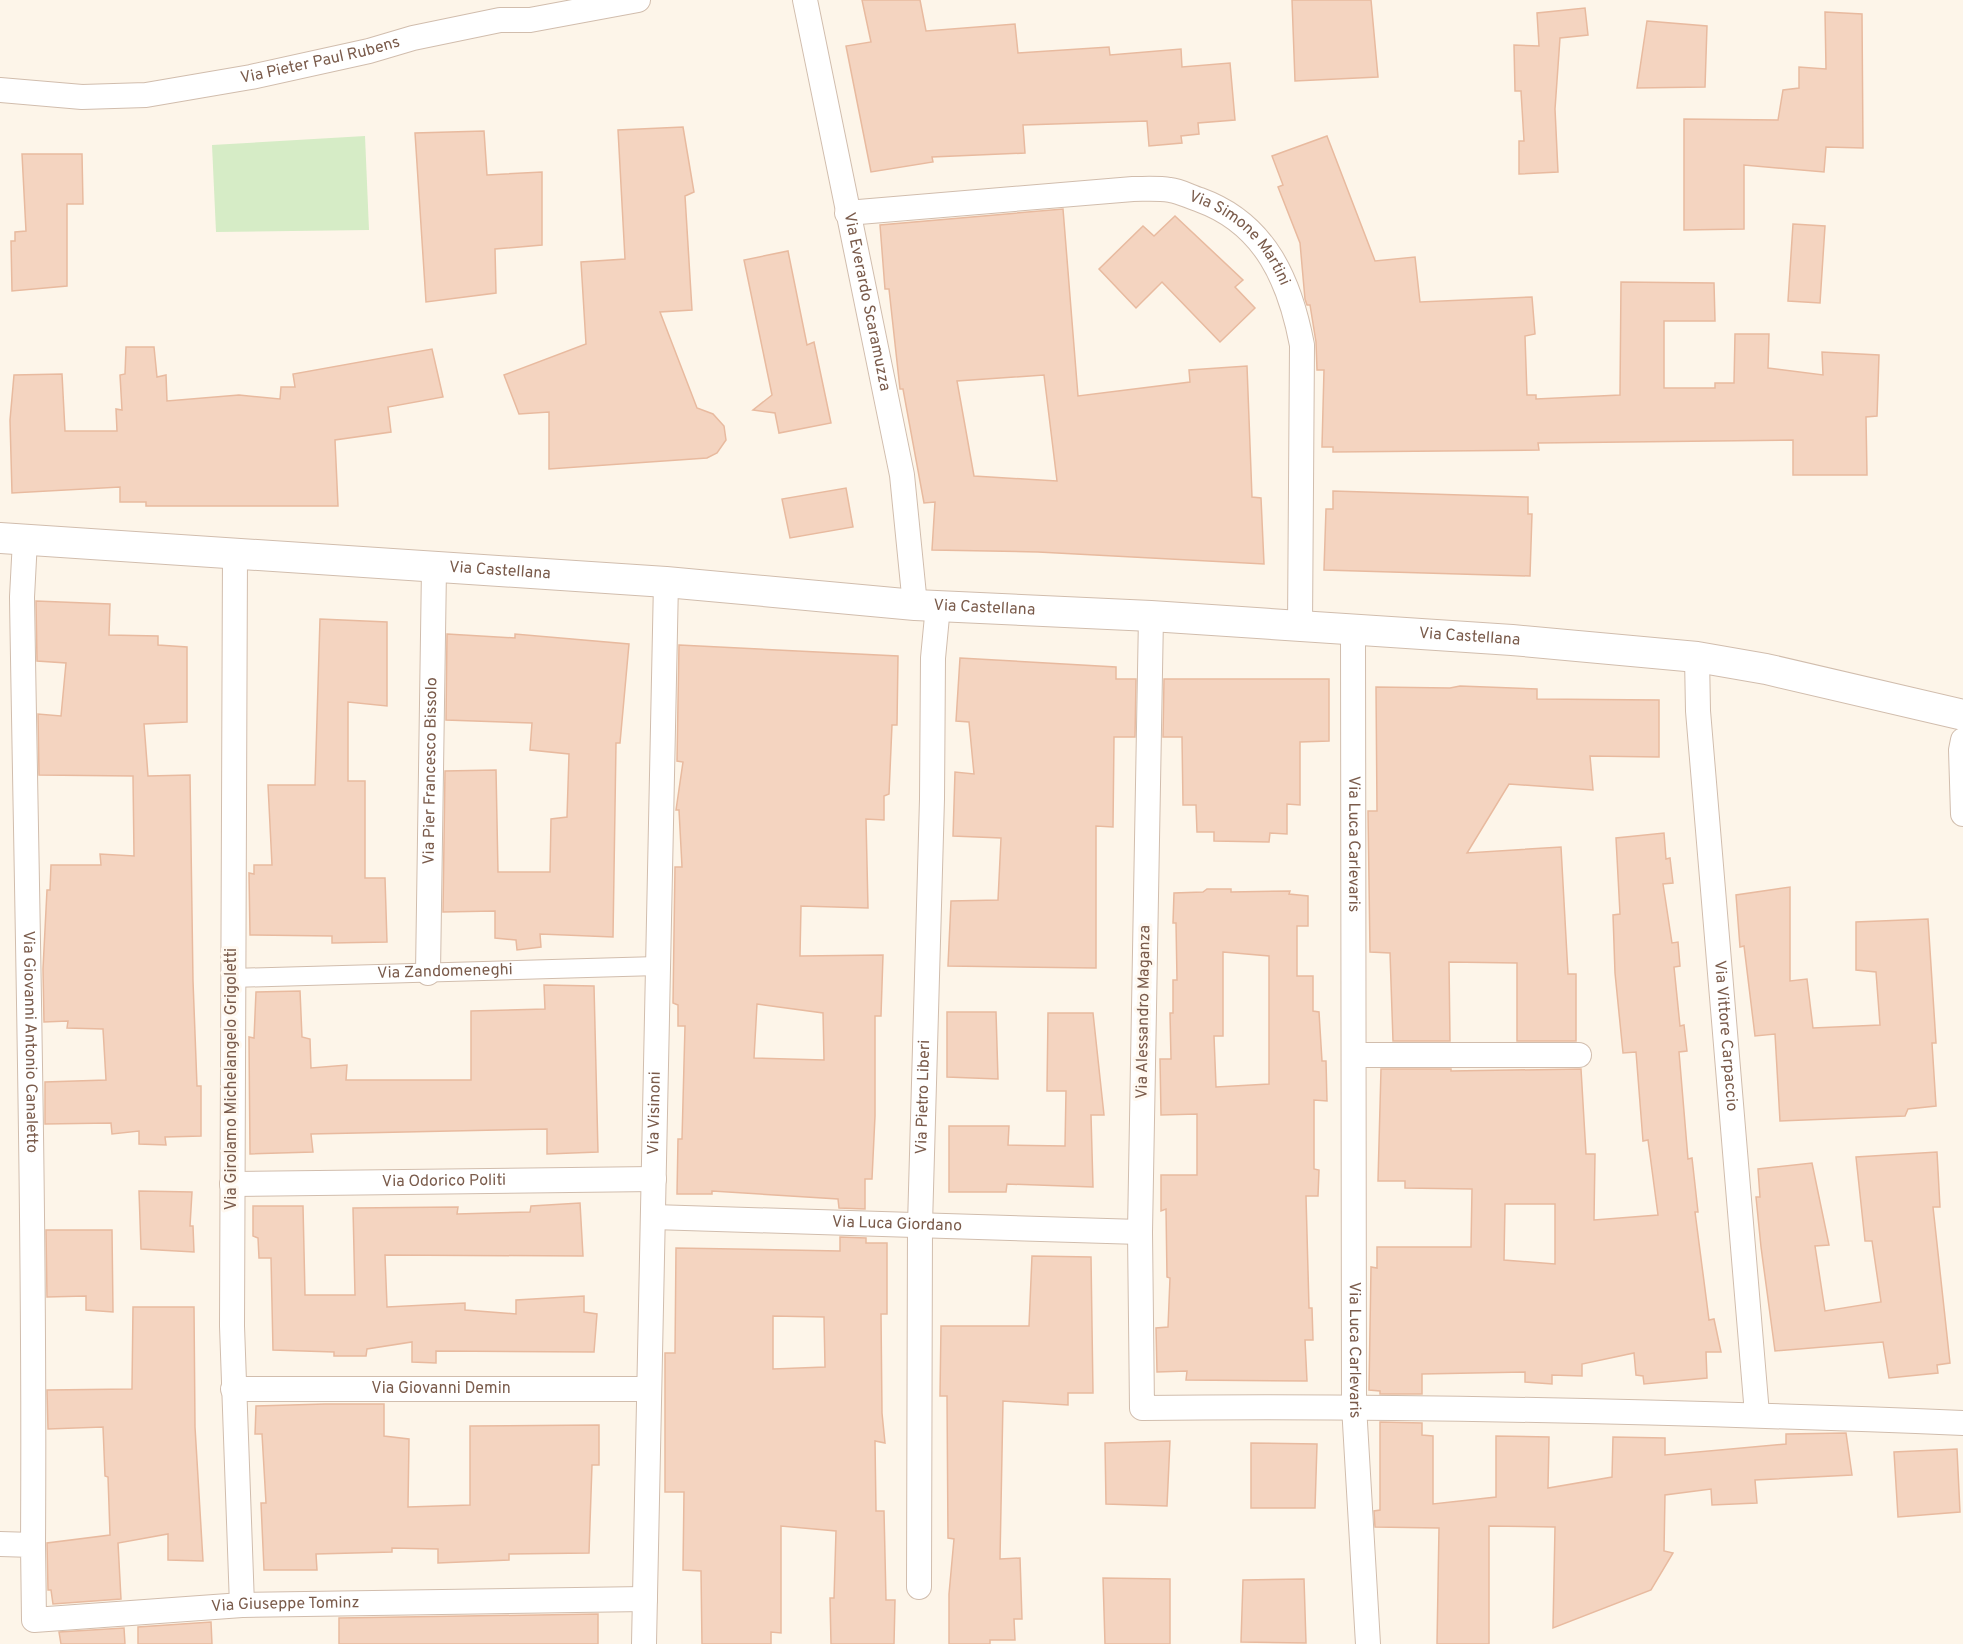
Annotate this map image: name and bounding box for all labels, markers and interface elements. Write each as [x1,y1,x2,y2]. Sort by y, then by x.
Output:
street label: Via Pieter Paul Rubens [239,32,402,89]
street label: Via Simone Martini [1186,187,1294,289]
street label: Via Everardo Scaramuzza [839,211,895,393]
street label: Via Castellana [448,558,551,584]
street label: Via Castellana [933,596,1036,621]
street label: Via Castellana [1418,624,1521,651]
street label: Via Pier Francesco Bissolo [420,677,442,865]
street label: Via Luca Carlevaris [1343,776,1363,912]
street label: Via Alessandro Maganza [1132,925,1156,1099]
street label: Via Giovanni Antonio Canaletto [18,930,41,1153]
street label: Via Girolamo Michelangelo Grigoletti [222,948,242,1210]
street label: Via Vittore Carpaccio [1709,959,1742,1112]
street label: Via Zandomeneghi [377,960,513,984]
street label: Via Pietro Liberi [912,1040,935,1155]
street label: Via Visinoni [644,1071,666,1155]
street label: Via Odorico Politi [382,1171,506,1192]
street label: Via Luca Giordano [831,1213,962,1237]
street label: Via Luca Carlevaris [1344,1282,1365,1419]
street label: Via Giovanni Demin [371,1379,511,1399]
street label: Via Giuseppe Tominz [211,1593,360,1617]

